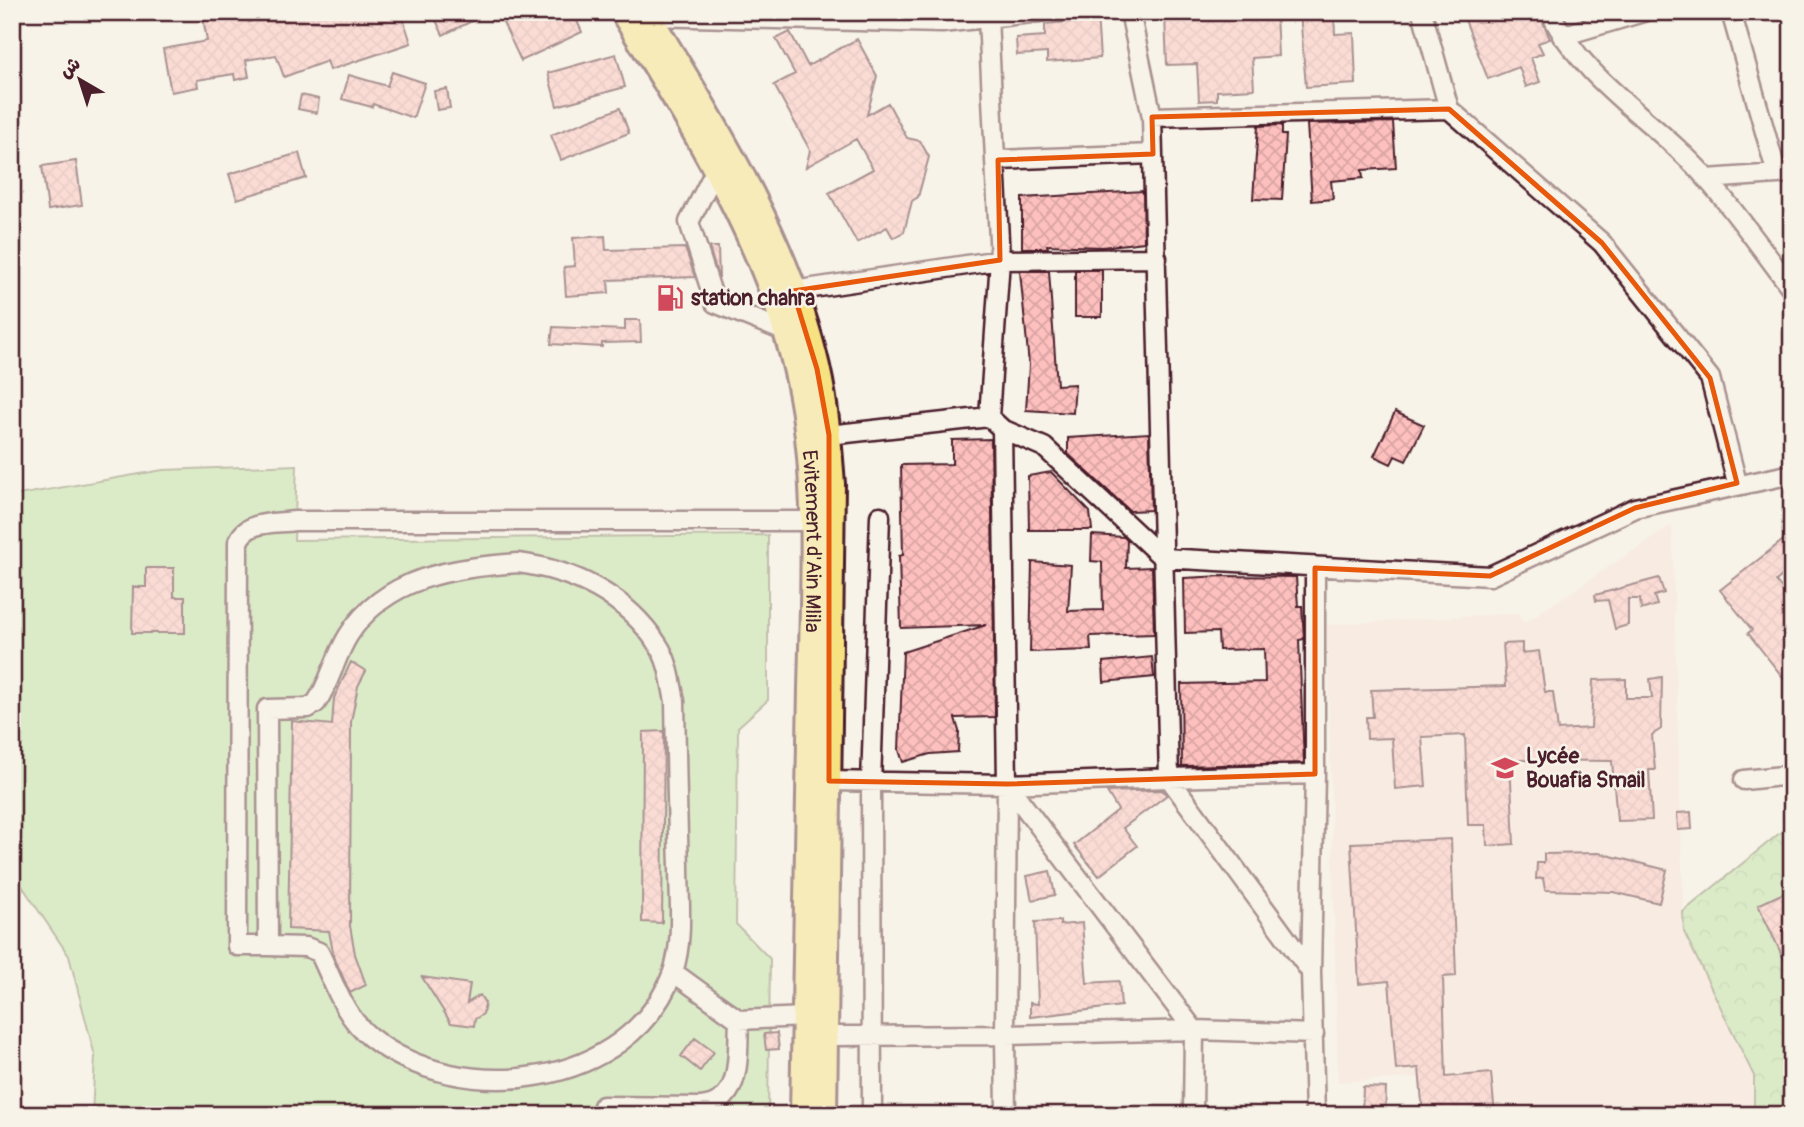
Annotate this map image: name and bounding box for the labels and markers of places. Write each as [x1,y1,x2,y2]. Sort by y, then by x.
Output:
fuel station icon: station chahra [655,283,685,313]
place label: station chahra [691,285,815,312]
place label: Lycée Bouafia Smail [1526,743,1645,794]
school or university icon: Lycée Bouafia Smail [1490,753,1520,783]

